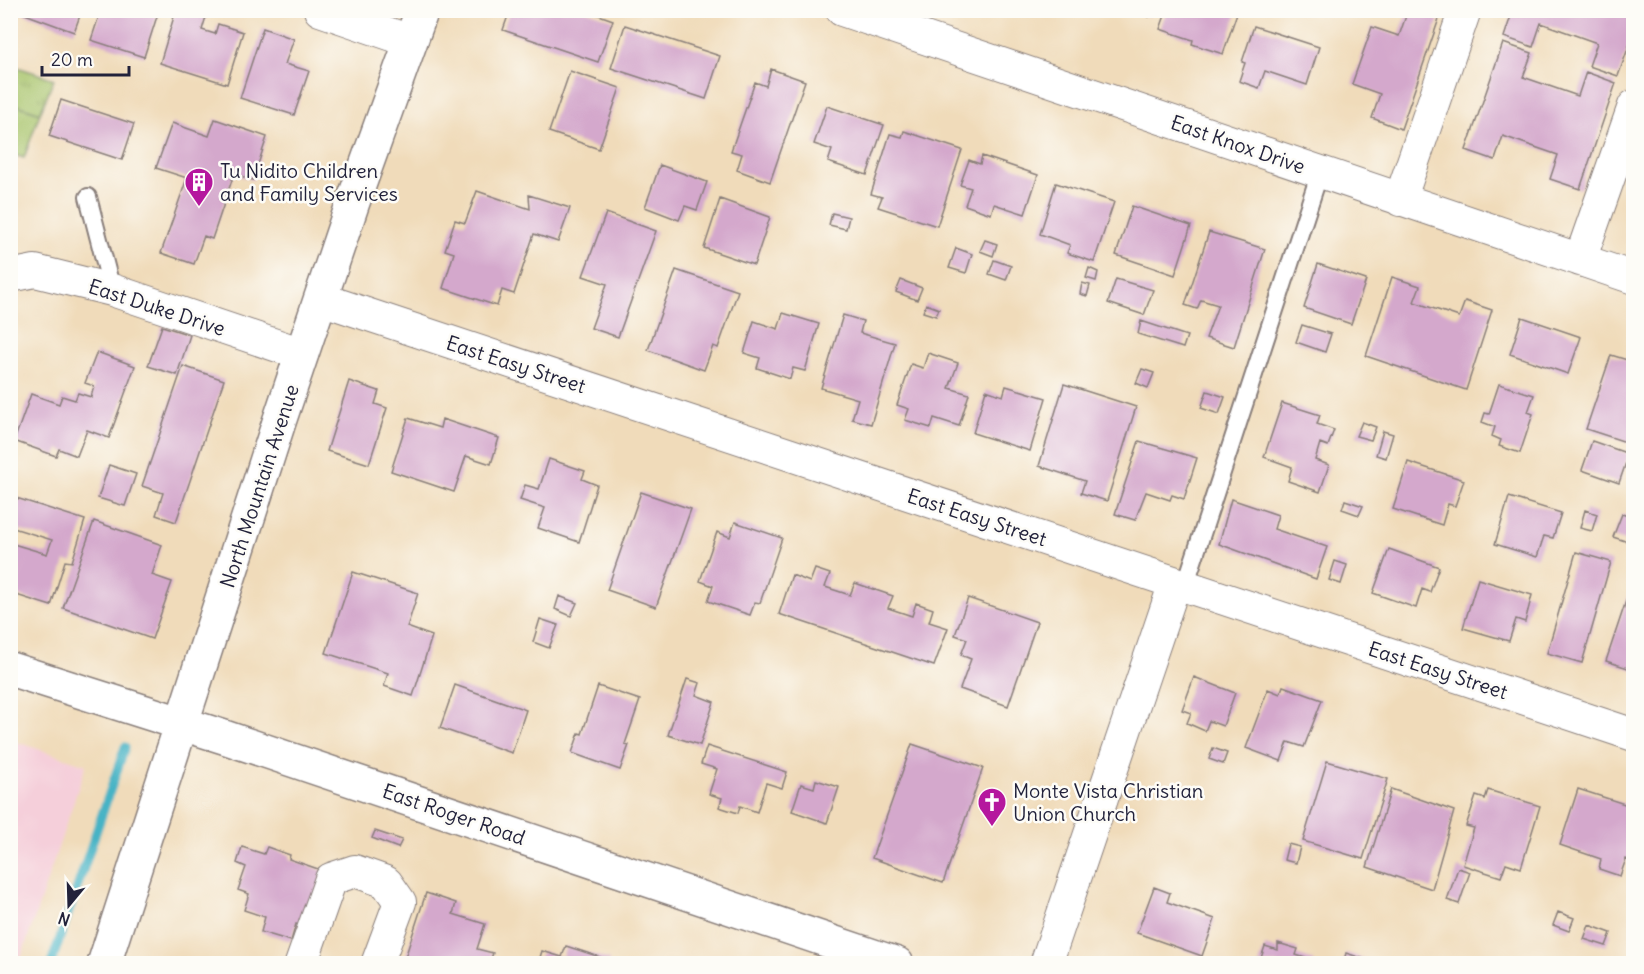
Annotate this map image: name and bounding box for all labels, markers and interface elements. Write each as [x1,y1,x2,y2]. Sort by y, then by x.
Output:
scale bar [42,39,129,77]
text: 20 m [51,48,93,71]
street label: East Knox Drive [1168,109,1308,179]
place label: Tu Nidito Children and Family Services [220,158,398,206]
building icon: Tu Nidito Children and Family Services [183,166,215,208]
street label: East Duke Drive [86,273,228,341]
street label: East Easy Street [443,330,589,398]
street label: North Mountain Avenue [214,381,304,591]
street label: East Easy Street [904,483,1050,551]
street label: East Easy Street [1365,636,1511,704]
street label: East Roger Road [379,778,529,850]
place label: Monte Vista Christian Union Church [1013,778,1203,826]
church icon: Monte Vista Christian Union Church [976,786,1008,828]
north arrow [39,875,99,935]
text: N [56,908,73,930]

